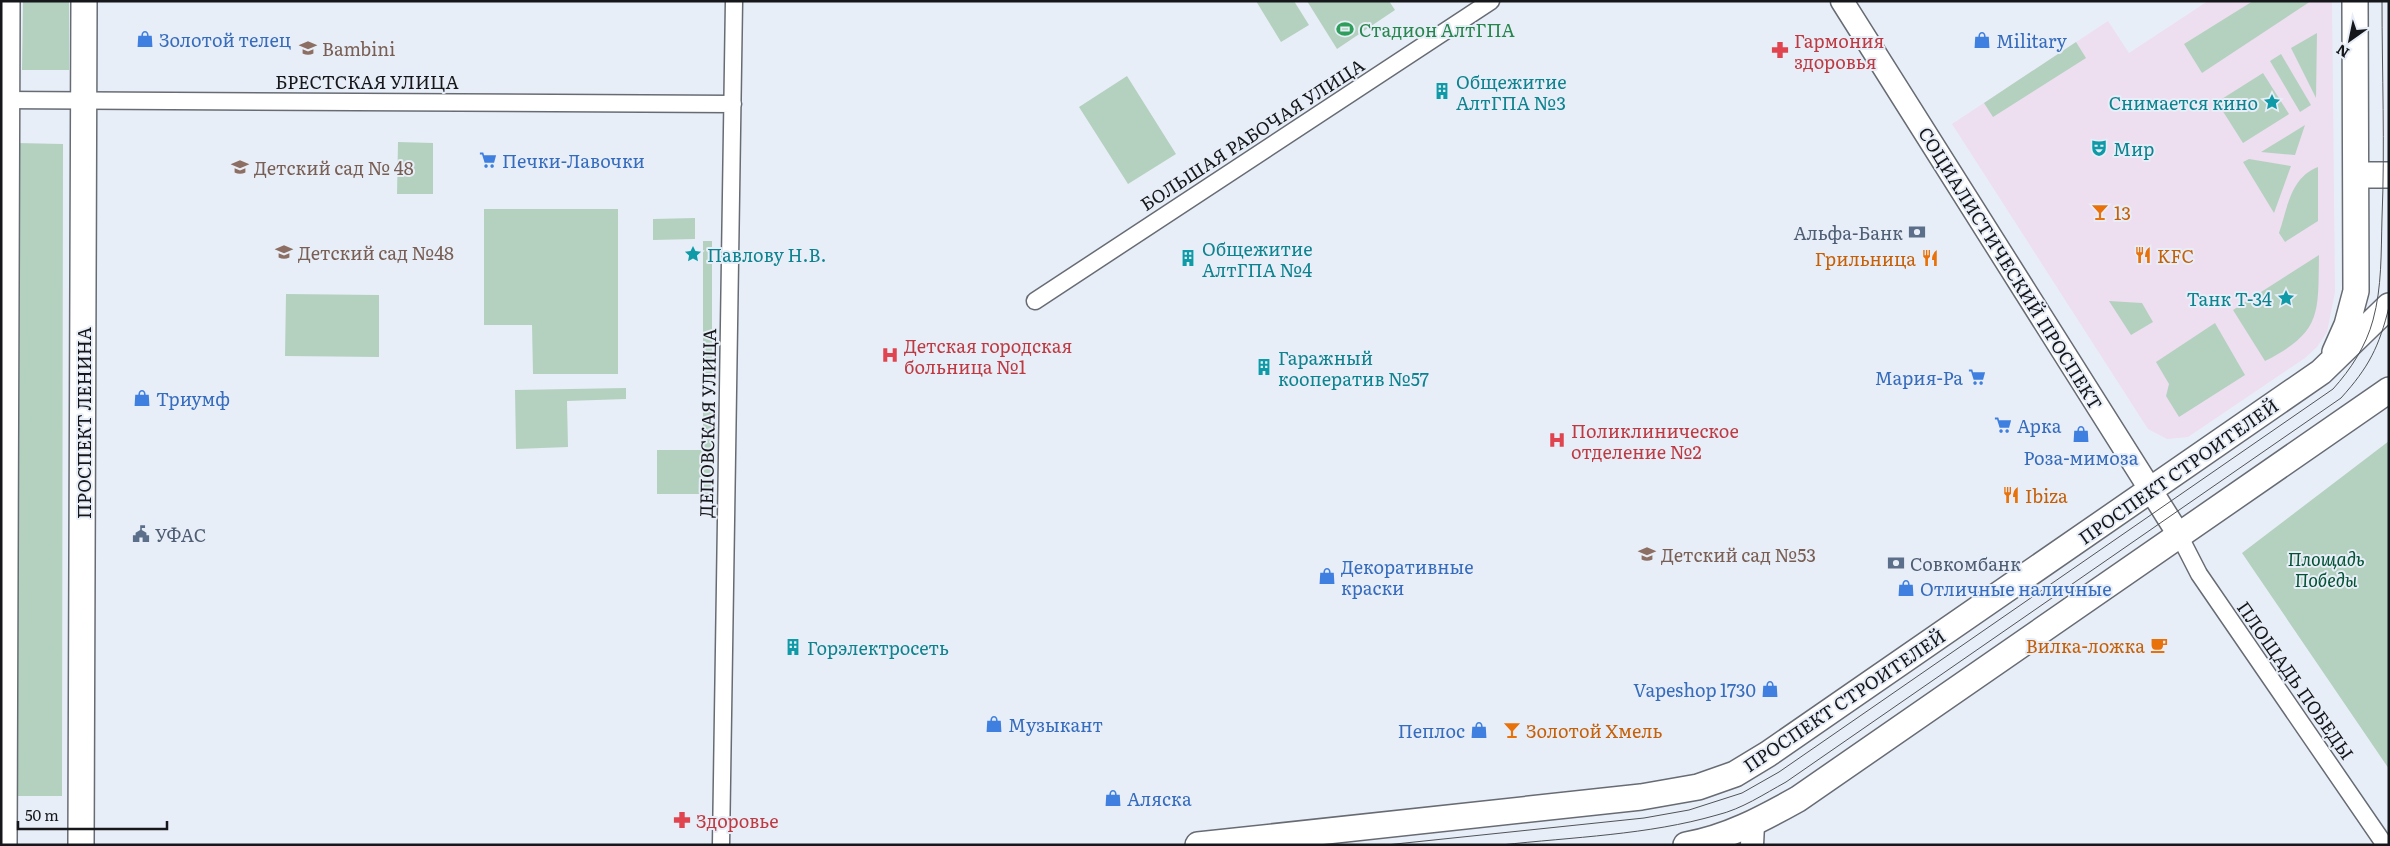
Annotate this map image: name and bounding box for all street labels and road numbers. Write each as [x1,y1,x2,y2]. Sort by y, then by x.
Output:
street label: БОЛЬШАЯ РАБОЧАЯ УЛИЦА [1135,51,1369,217]
street label: БРЕСТСКАЯ УЛИЦА [275,68,459,95]
street label: СОЦИАЛИСТИЧЕСКИЙ ПРОСПЕКТ [1912,121,2110,415]
street label: ПРОСПЕКТ ЛЕНИНА [70,327,97,519]
street label: ДЕПОВСКАЯ УЛИЦА [692,328,722,518]
street label: ПРОСПЕКТ СТРОИТЕЛЕЙ [2073,392,2283,550]
street label: ПЛОЩАДЬ ПОБЕДЫ [2231,595,2361,765]
street label: ПРОСПЕКТ СТРОИТЕЛЕЙ [1738,622,1950,778]

